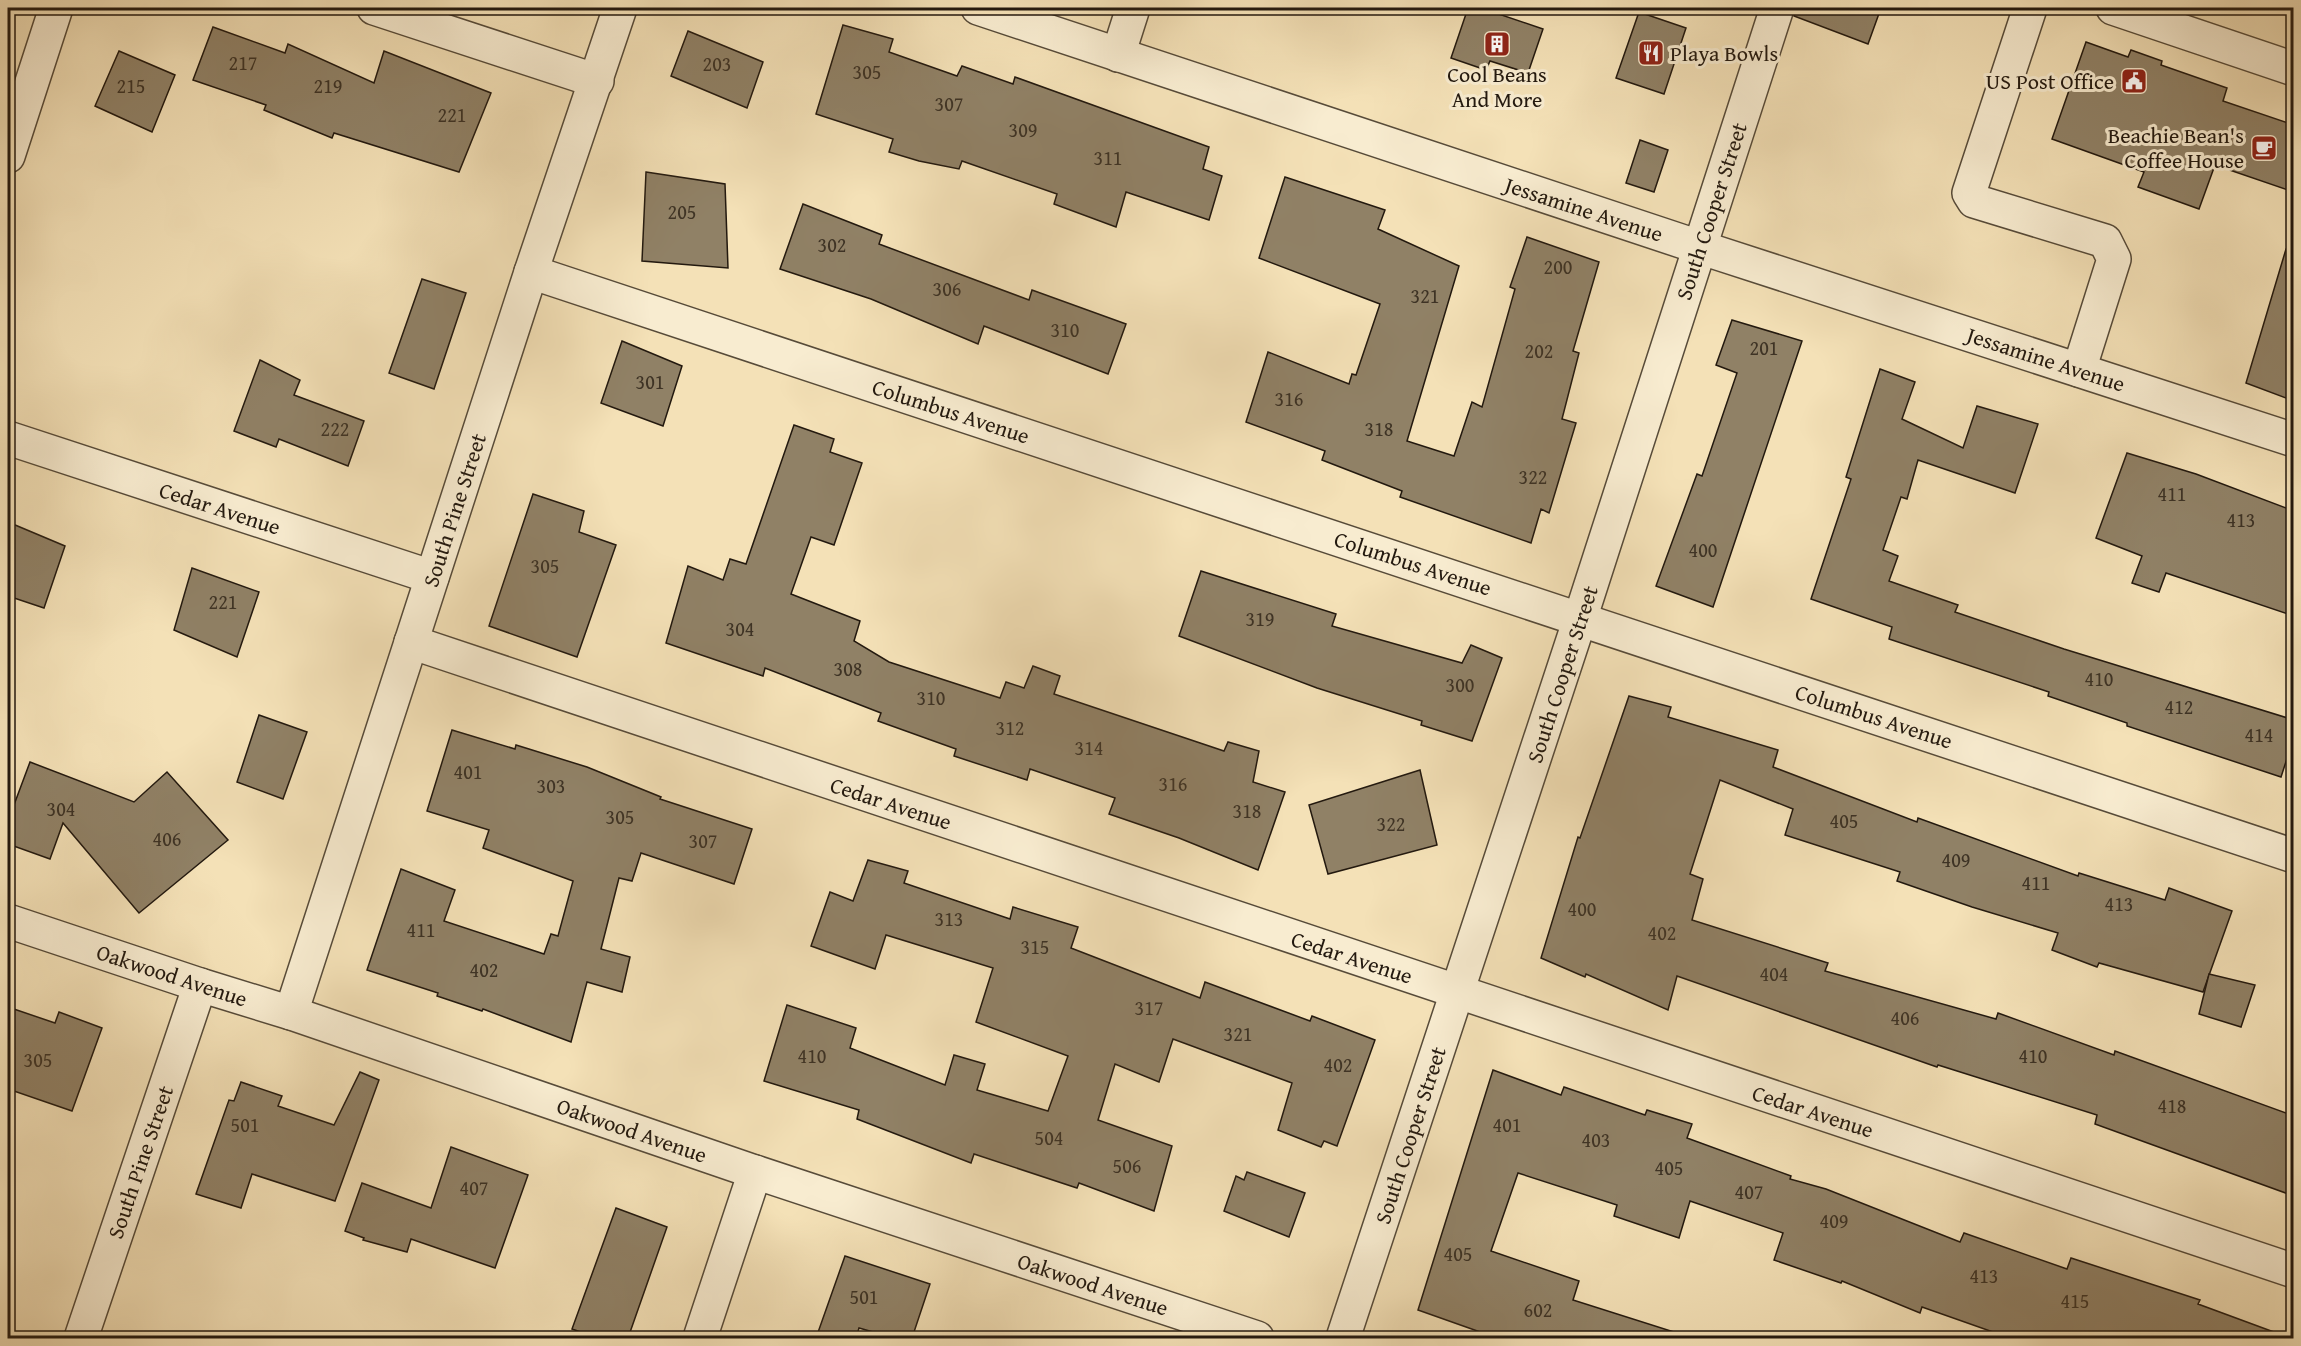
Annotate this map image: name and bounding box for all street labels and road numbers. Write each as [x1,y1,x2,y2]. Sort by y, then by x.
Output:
street label: South Cooper Street [1667,118,1755,304]
street label: Jessamine Avenue [1498,167,1667,250]
street label: Jessamine Avenue [1960,317,2129,400]
street label: Columbus Avenue [868,370,1034,452]
street label: South Pine Street [414,429,494,591]
street label: Cedar Avenue [155,473,285,543]
street label: Columbus Avenue [1330,522,1496,604]
street label: South Cooper Street [1518,581,1606,767]
street label: Columbus Avenue [1791,675,1957,757]
street label: Cedar Avenue [826,768,956,838]
street label: Cedar Avenue [1287,922,1417,992]
street label: Oakwood Avenue [92,936,252,1014]
street label: South Cooper Street [1366,1042,1454,1228]
street label: Cedar Avenue [1748,1076,1878,1146]
street label: South Pine Street [99,1081,181,1243]
street label: Oakwood Avenue [553,1089,711,1171]
street label: Oakwood Avenue [1013,1245,1173,1323]

